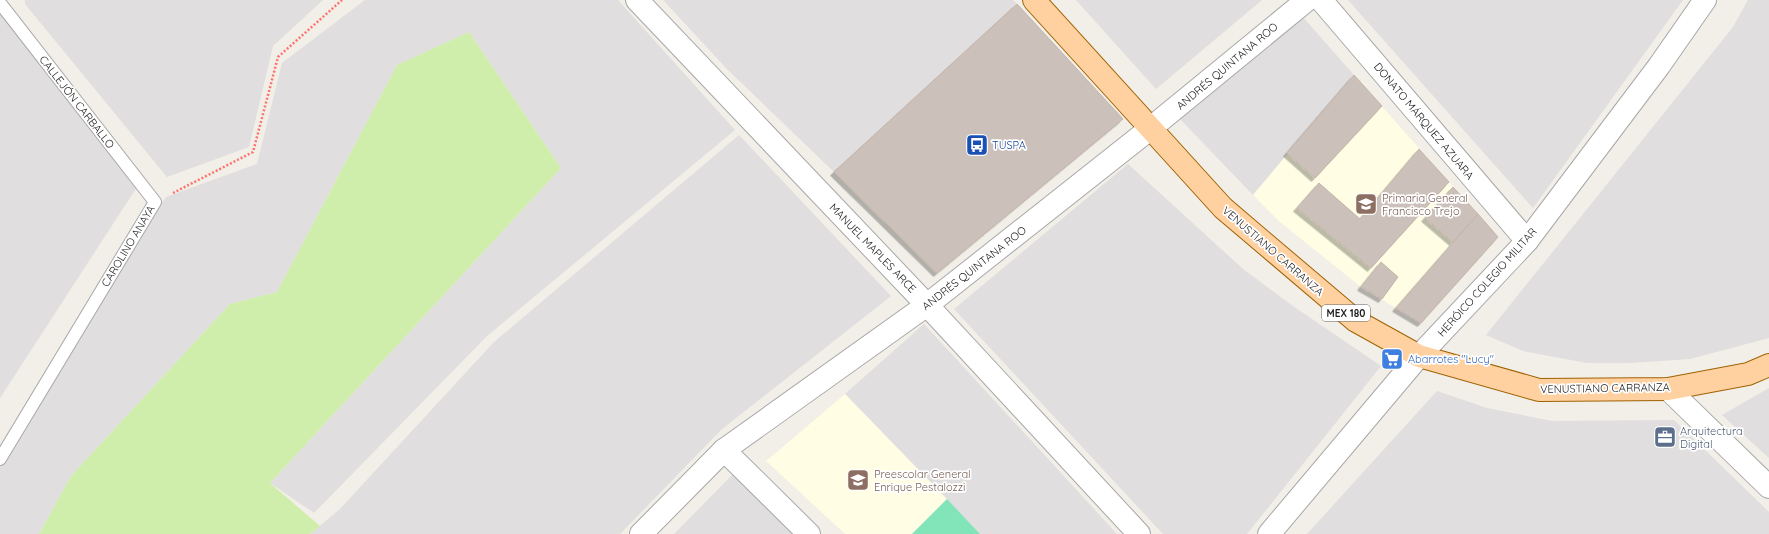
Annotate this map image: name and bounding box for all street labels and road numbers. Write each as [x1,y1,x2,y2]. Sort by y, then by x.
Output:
street label: ANDRÉS QUINTANA ROO [1173,19,1281,113]
street label: CALLEJÓN CARBALLO [36,53,118,151]
street label: DONATO MÁRQUEZ AZUARA [1371,60,1477,182]
street label: MANUEL MAPLES ARCE [827,200,919,296]
street label: CAROLINO ANAYA [98,203,158,289]
street label: VENUSTIANO CARRANZA [1219,203,1327,299]
street label: ANDRÉS QUINTANA ROO [919,223,1029,313]
street label: HERÓICO COLEGIO MILITAR [1434,225,1540,339]
road number: MEX 180 [1322,305,1370,321]
street label: VENUSTIANO CARRANZA [1540,380,1670,396]

